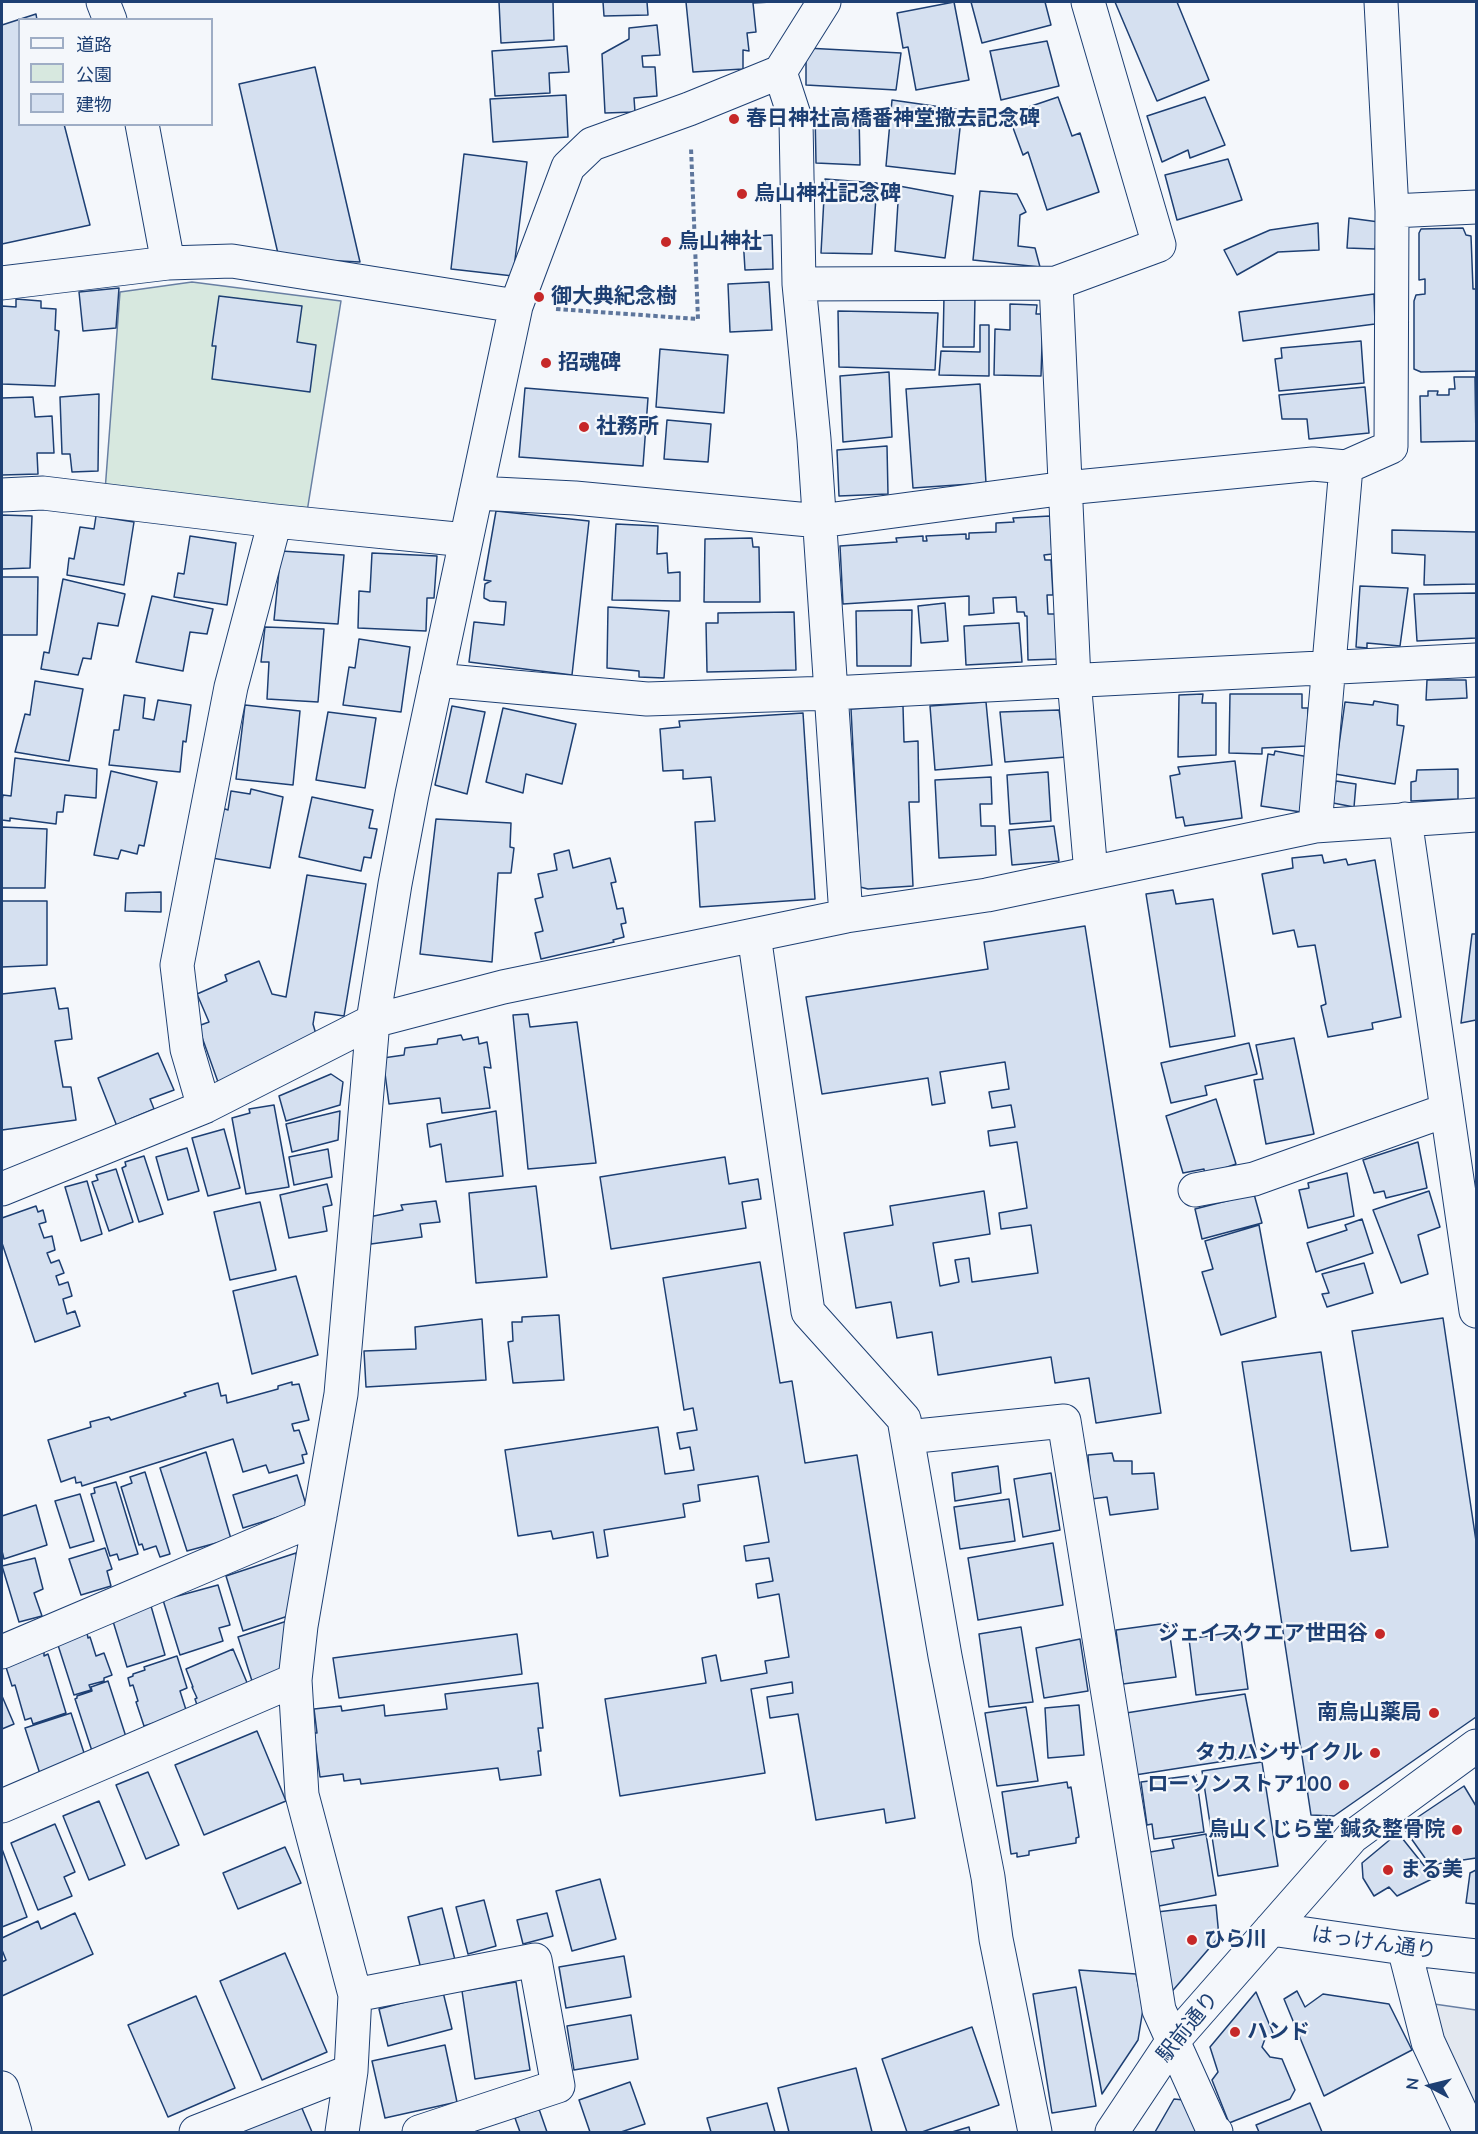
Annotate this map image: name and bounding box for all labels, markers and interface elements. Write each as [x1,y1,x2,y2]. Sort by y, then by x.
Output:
legend [18,18,213,126]
text: 道路 [76,33,112,56]
text: 公園 [76,63,112,86]
text: 建物 [76,93,112,116]
place label: 春日神社高橋番神堂撤去記念碑 [746,106,1040,132]
marker: 春日神社高橋番神堂撤去記念碑 [727,112,741,126]
place label: 烏山神社記念碑 [754,181,901,207]
marker: 烏山神社記念碑 [735,187,749,201]
place label: 烏山神社 [678,229,762,255]
marker: 烏山神社 [659,235,673,249]
place label: 御大典紀念樹 [551,284,677,310]
marker: 御大典紀念樹 [532,290,546,304]
place label: 招魂碑 [558,350,621,376]
marker: 招魂碑 [539,356,553,370]
place label: 社務所 [596,414,659,440]
marker: 社務所 [577,420,591,434]
place label: ジェイスクエア世田谷 [1158,1621,1368,1647]
marker: ジェイスクエア世田谷 [1373,1627,1387,1641]
place label: 南烏山薬局 [1317,1700,1422,1726]
marker: 南烏山薬局 [1427,1706,1441,1720]
place label: タカハシサイクル [1195,1740,1363,1766]
marker: タカハシサイクル [1368,1746,1382,1760]
place label: ローソンストア100 [1147,1772,1332,1798]
marker: ローソンストア100 [1337,1778,1351,1792]
place label: 烏山くじら堂 鍼灸整骨院 [1208,1817,1445,1843]
marker: 烏山くじら堂 鍼灸整骨院 [1450,1823,1464,1837]
place label: まる美 [1400,1857,1463,1883]
marker: まる美 [1381,1863,1395,1877]
street label: はっけん通り [1310,1922,1438,1964]
place label: ひら川 [1204,1927,1267,1953]
marker: ひら川 [1185,1933,1199,1947]
street label: 駅前通り [1152,1986,1224,2068]
place label: ハンド [1247,2019,1310,2045]
marker: ハンド [1228,2025,1242,2039]
north arrow [1400,2056,1460,2116]
text: N [1401,2077,1423,2091]

